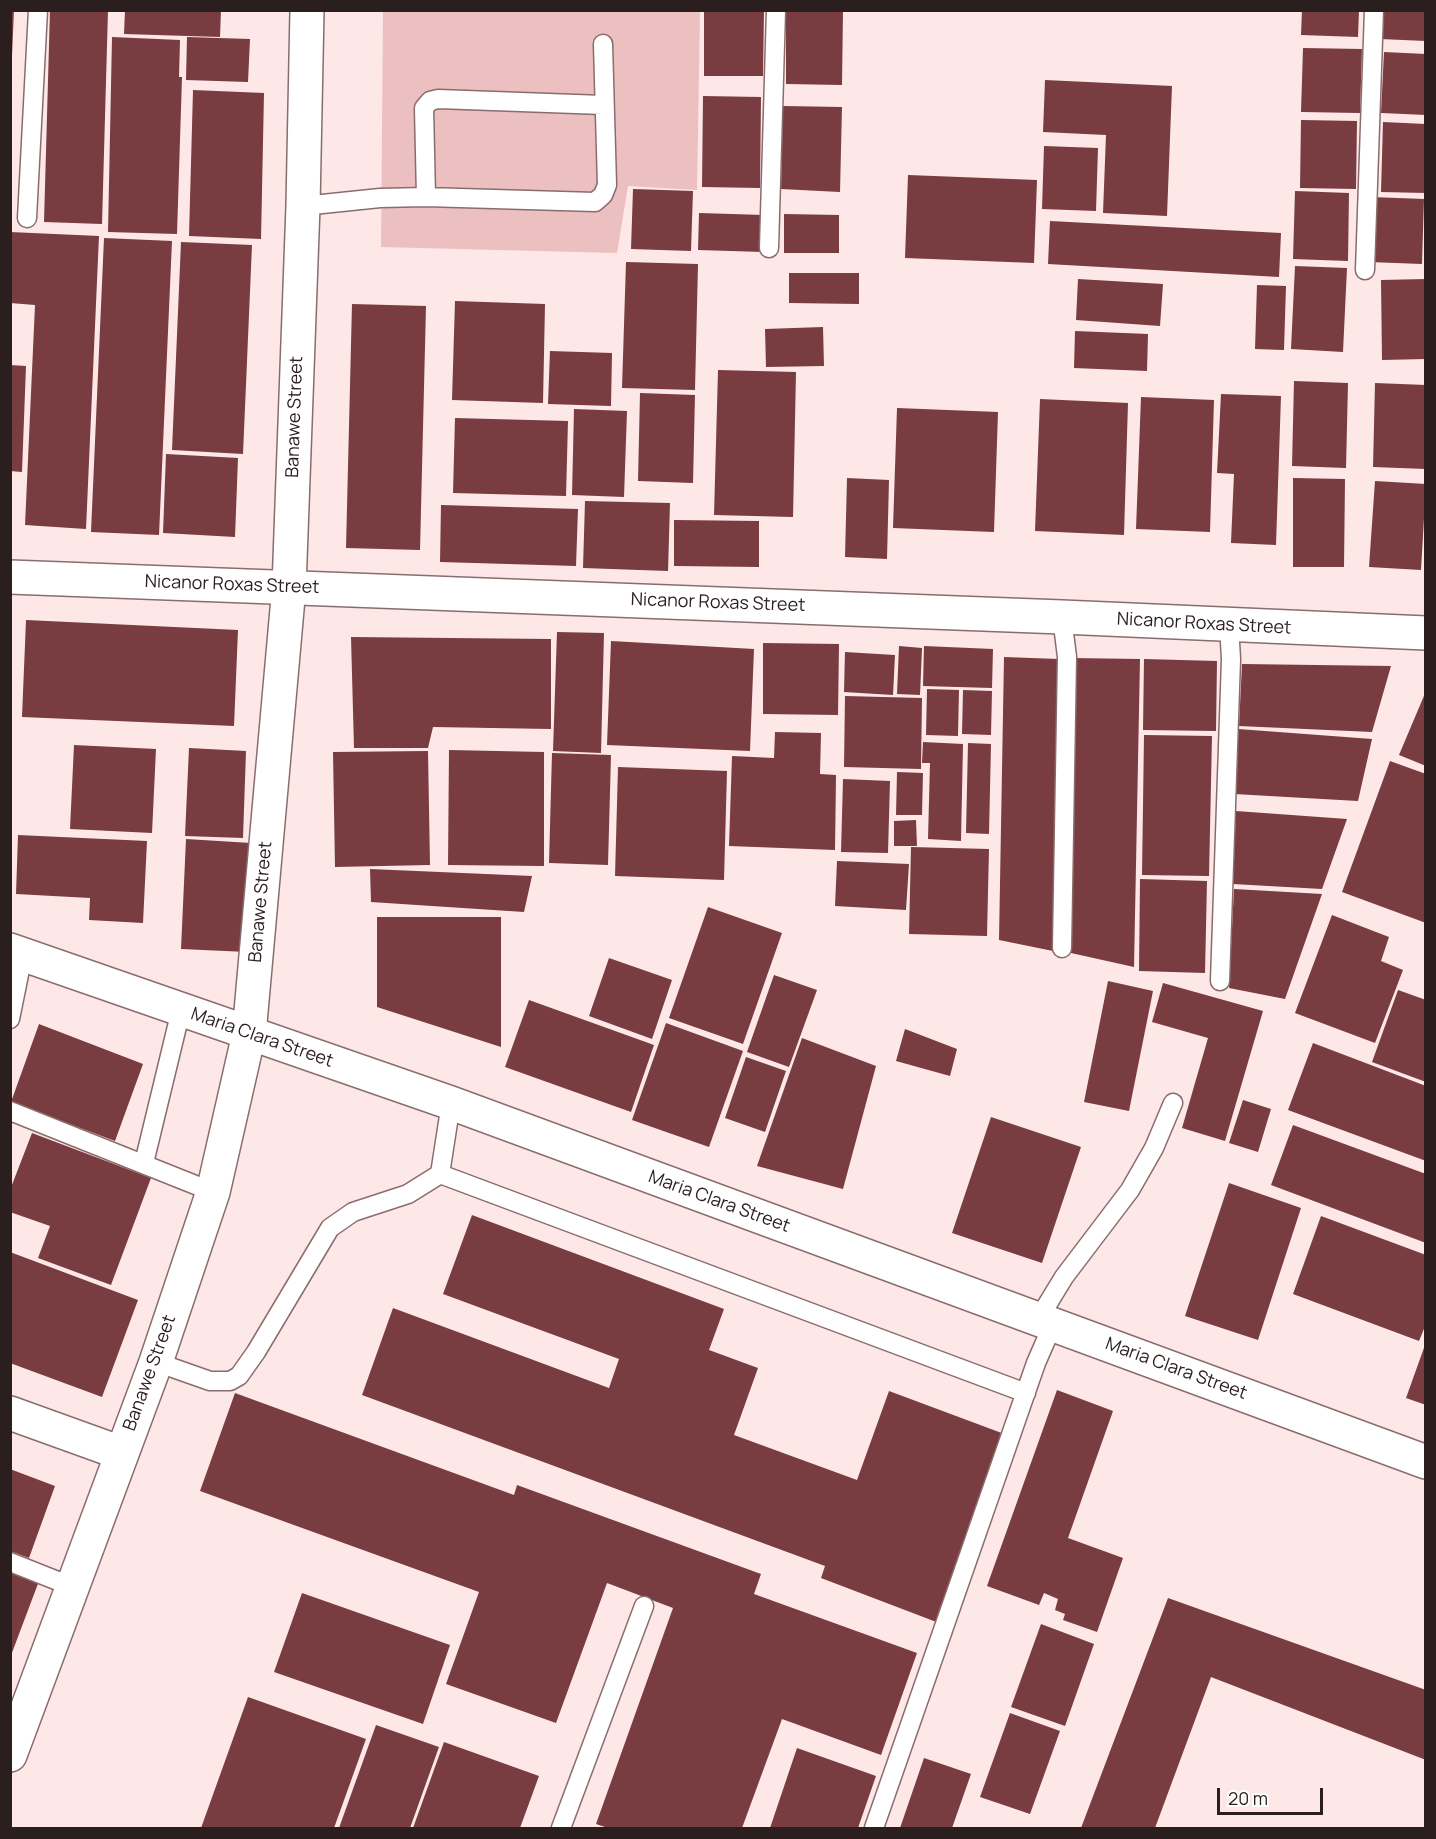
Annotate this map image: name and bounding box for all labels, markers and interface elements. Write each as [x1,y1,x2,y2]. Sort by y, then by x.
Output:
street label: Banawe Street [282,356,308,478]
street label: Nicanor Roxas Street [144,571,320,599]
street label: Nicanor Roxas Street [630,589,806,617]
street label: Nicanor Roxas Street [1116,609,1292,639]
street label: Banawe Street [245,840,277,964]
street label: Maria Clara Street [188,1004,336,1072]
street label: Maria Clara Street [645,1166,793,1238]
street label: Banawe Street [119,1312,181,1434]
street label: Maria Clara Street [1102,1333,1250,1405]
scale bar [1220,1776,1326,1814]
text: 20 m [1228,1786,1268,1810]

